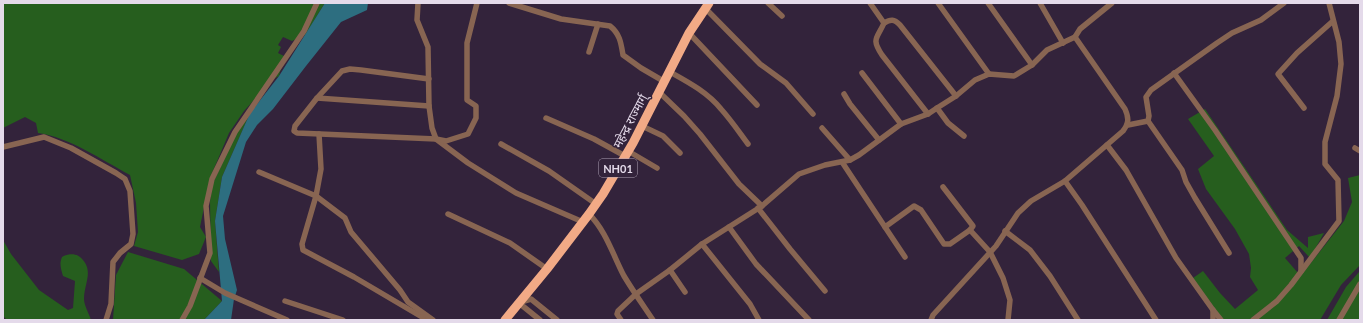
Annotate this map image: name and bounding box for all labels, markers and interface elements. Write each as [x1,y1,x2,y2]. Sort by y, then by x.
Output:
street label: महेन्द्र राज्मार्ग् [610,90,651,150]
road number: NH01 [599,159,637,177]

